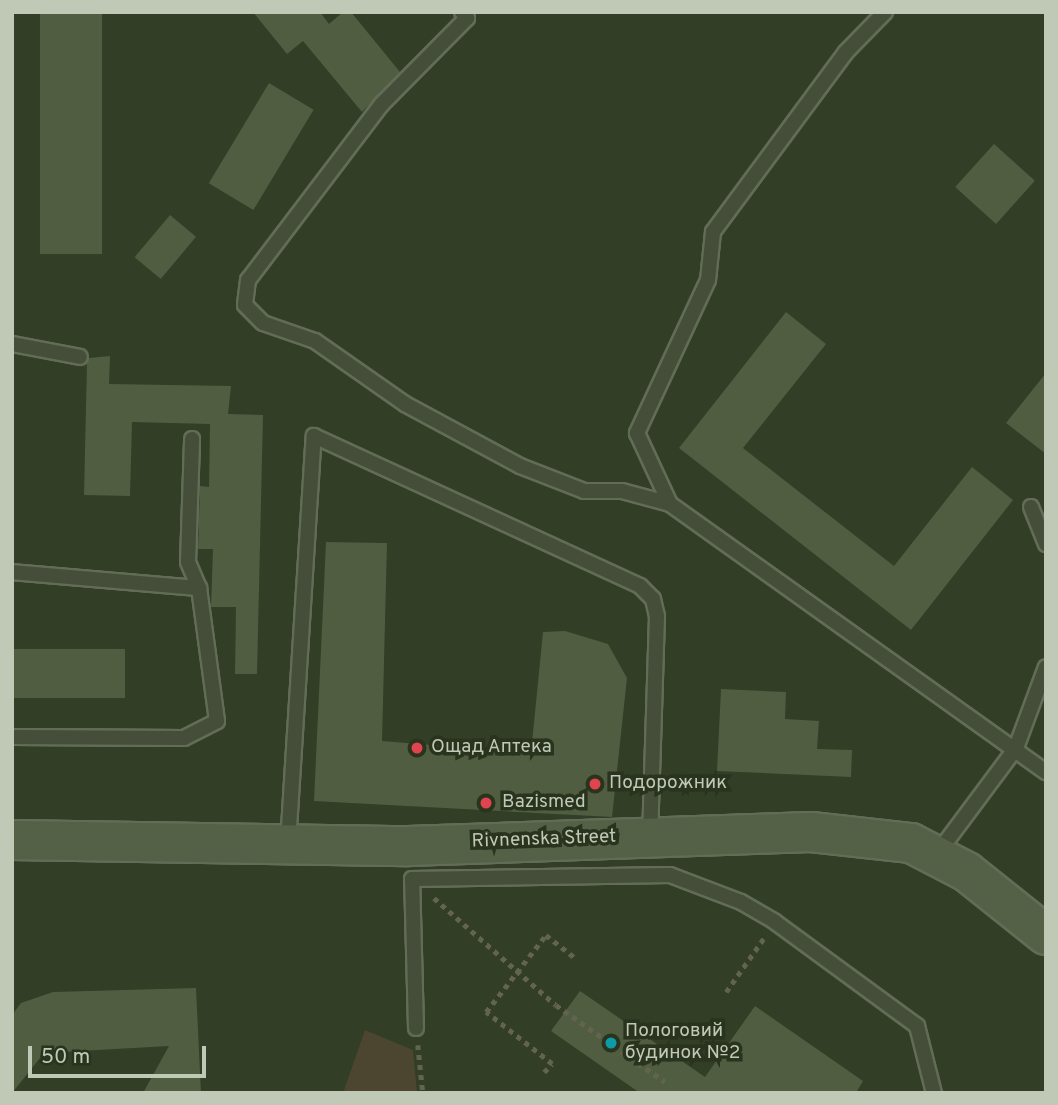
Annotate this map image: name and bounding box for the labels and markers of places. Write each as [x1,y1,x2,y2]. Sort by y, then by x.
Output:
place label: Ощад Аптека [431,737,552,759]
marker: Ощад Аптека [409,740,425,756]
place label: Подорожник [609,773,727,795]
marker: Подорожник [587,776,603,792]
place label: Bazismed [502,792,586,814]
marker: Bazismed [476,793,496,813]
place label: Пологовий будинок №2 [625,1021,740,1065]
marker: Пологовий будинок №2 [603,1035,619,1051]

